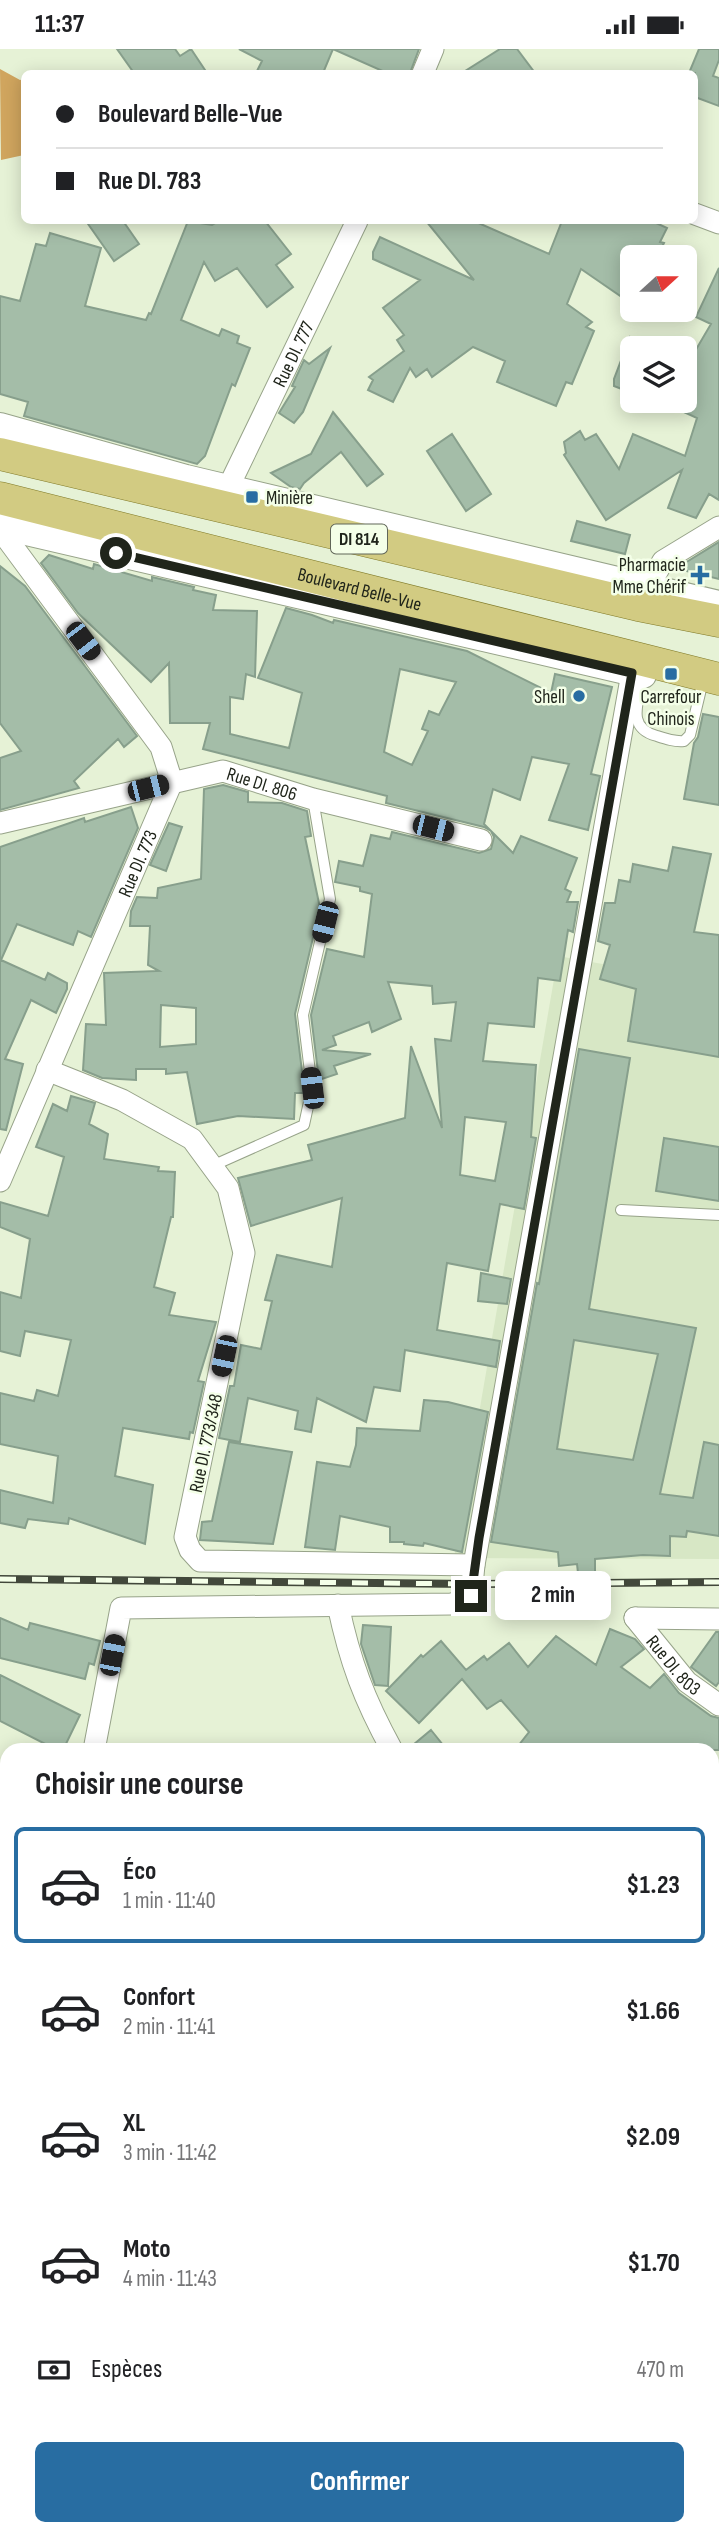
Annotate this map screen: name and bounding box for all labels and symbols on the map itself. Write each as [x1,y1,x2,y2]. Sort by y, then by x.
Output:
north arrow [620,245,696,322]
street label: Rue DI. 777 [269,318,320,391]
place label: Minière [266,487,313,510]
marker: Minière [244,489,260,505]
road number: DI 814 [331,525,387,553]
route start [100,537,132,569]
place label: Pharmacie Mme Chérif [612,554,687,599]
street label: Boulevard Belle-Vue [295,563,424,617]
marker: Pharmacie Mme Chérif [692,567,708,583]
car [62,618,105,664]
marker: Carrefour Chinois [663,666,679,682]
place label: Shell [534,686,565,709]
place label: Carrefour Chinois [641,686,702,731]
marker: Shell [571,688,587,704]
street label: Rue DI. 806 [224,763,300,806]
car [126,773,171,803]
car [411,813,456,843]
street label: Rue DI. 773 [114,827,163,901]
car [310,899,341,945]
car [300,1066,325,1110]
car [210,1333,239,1379]
street label: Rue DI. 773/348 [185,1392,228,1495]
callout: 2 min [496,1571,611,1621]
route end [455,1580,487,1612]
street label: Rue DI. 803 [641,1631,705,1701]
car [98,1632,127,1678]

